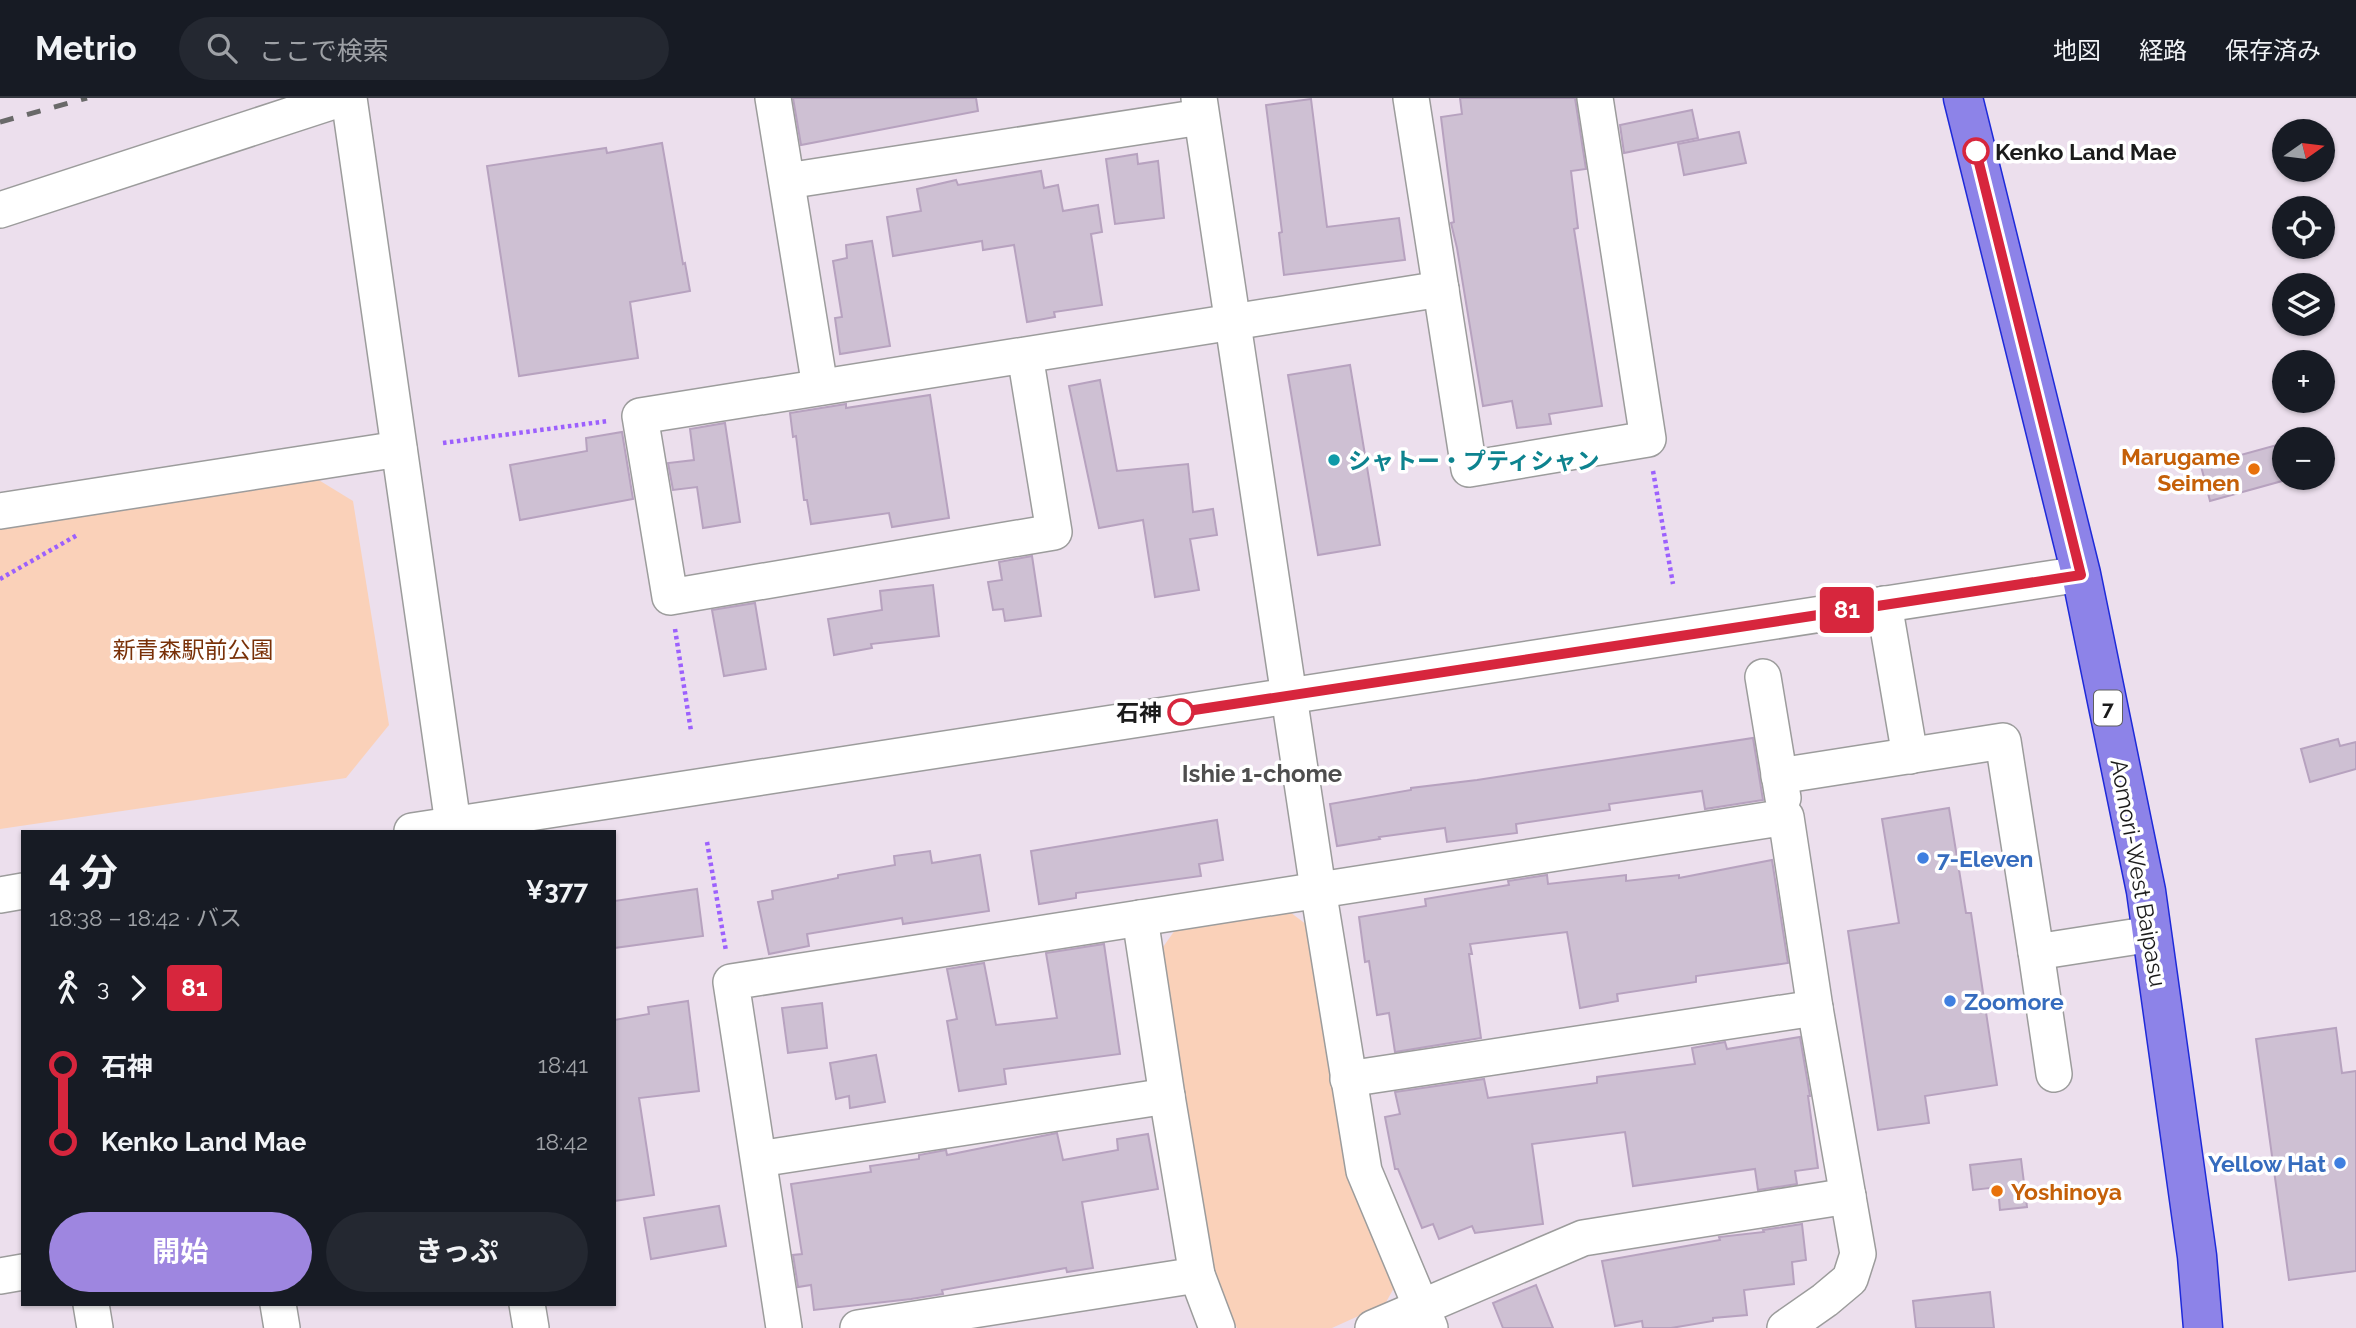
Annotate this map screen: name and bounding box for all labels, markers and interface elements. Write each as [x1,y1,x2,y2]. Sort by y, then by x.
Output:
search box [179,17,669,80]
text: Metrio [35,29,137,68]
icon: search [203,29,241,67]
text: ここで検索 [259,36,389,66]
text: 地図 [2053,36,2101,65]
text: 経路 [2139,36,2187,65]
text: 保存済み [2225,36,2321,65]
north arrow [2272,119,2334,182]
map controls [2272,119,2335,490]
marker: Kenko Land Mae [1963,138,1989,164]
place label: Kenko Land Mae [1995,138,2177,165]
button: locate [2272,196,2335,259]
button: layers [2272,273,2335,336]
button: + [2272,350,2335,413]
button: − [2272,427,2335,490]
place label: Marugame Seimen [2121,443,2240,496]
place label: シャトー・プティシャン [1348,447,1600,474]
marker: シャトー・プティシャン [1326,452,1342,468]
marker: Marugame Seimen [2246,461,2262,477]
line badge: 81 [1815,587,1878,633]
text: 81 [1834,595,1860,624]
park label: 新青森駅前公園 [113,636,274,663]
road number: 7 [2094,690,2122,726]
place label: 石神 [1116,699,1162,726]
marker: 石神 [1168,699,1194,725]
street label: Aomori-West Baipasu [2106,757,2172,989]
district label: Ishie 1-chome [1182,759,1342,788]
place label: 7-Eleven [1937,845,2033,872]
text: 4 分 [49,850,118,895]
marker: 7-Eleven [1915,850,1931,866]
text: ¥377 [526,875,588,905]
text: 18:38 – 18:42 · バス [49,904,242,931]
icon: walk [49,969,87,1007]
icon: forward [119,969,157,1007]
text: 81 [181,973,208,1002]
text: 3 [97,974,109,1001]
place label: Zoomore [1964,988,2064,1015]
marker: Zoomore [1942,993,1958,1009]
text: 18:41 [538,1051,588,1078]
text: 石神 [101,1052,153,1082]
text: Kenko Land Mae [101,1127,306,1157]
text: 18:42 [536,1128,588,1155]
place label: Yellow Hat [2208,1150,2326,1177]
marker: Yellow Hat [2332,1155,2348,1171]
place label: Yoshinoya [2011,1178,2122,1205]
marker: Yoshinoya [1989,1183,2005,1199]
button: 開始 [49,1212,312,1292]
button: きっぷ [326,1212,588,1292]

